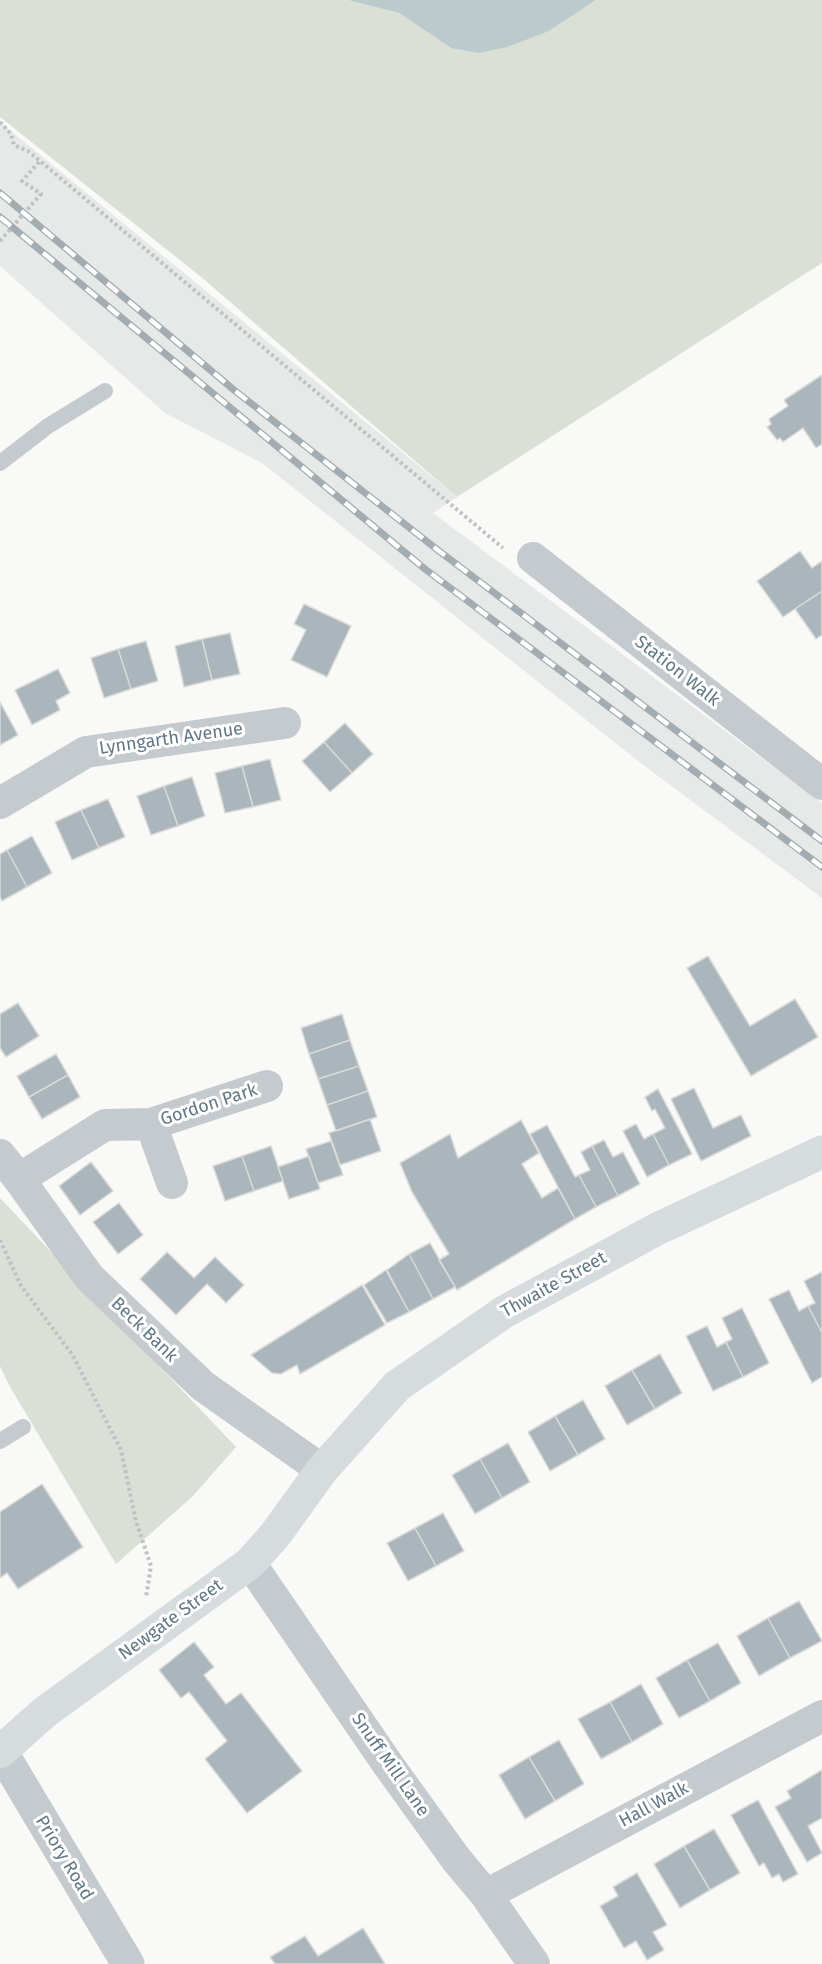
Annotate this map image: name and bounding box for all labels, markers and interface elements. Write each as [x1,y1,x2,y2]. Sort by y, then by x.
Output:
street label: Station Walk [630,631,724,711]
street label: Lynngarth Avenue [98,718,244,760]
street label: Gordon Park [158,1079,260,1131]
street label: Thwaite Street [498,1247,610,1323]
street label: Beck Bank [106,1293,182,1367]
street label: Newgate Street [115,1575,227,1665]
street label: Snuff Mill Lane [346,1709,434,1821]
street label: Hall Walk [616,1778,692,1832]
street label: Priory Road [30,1812,98,1904]

